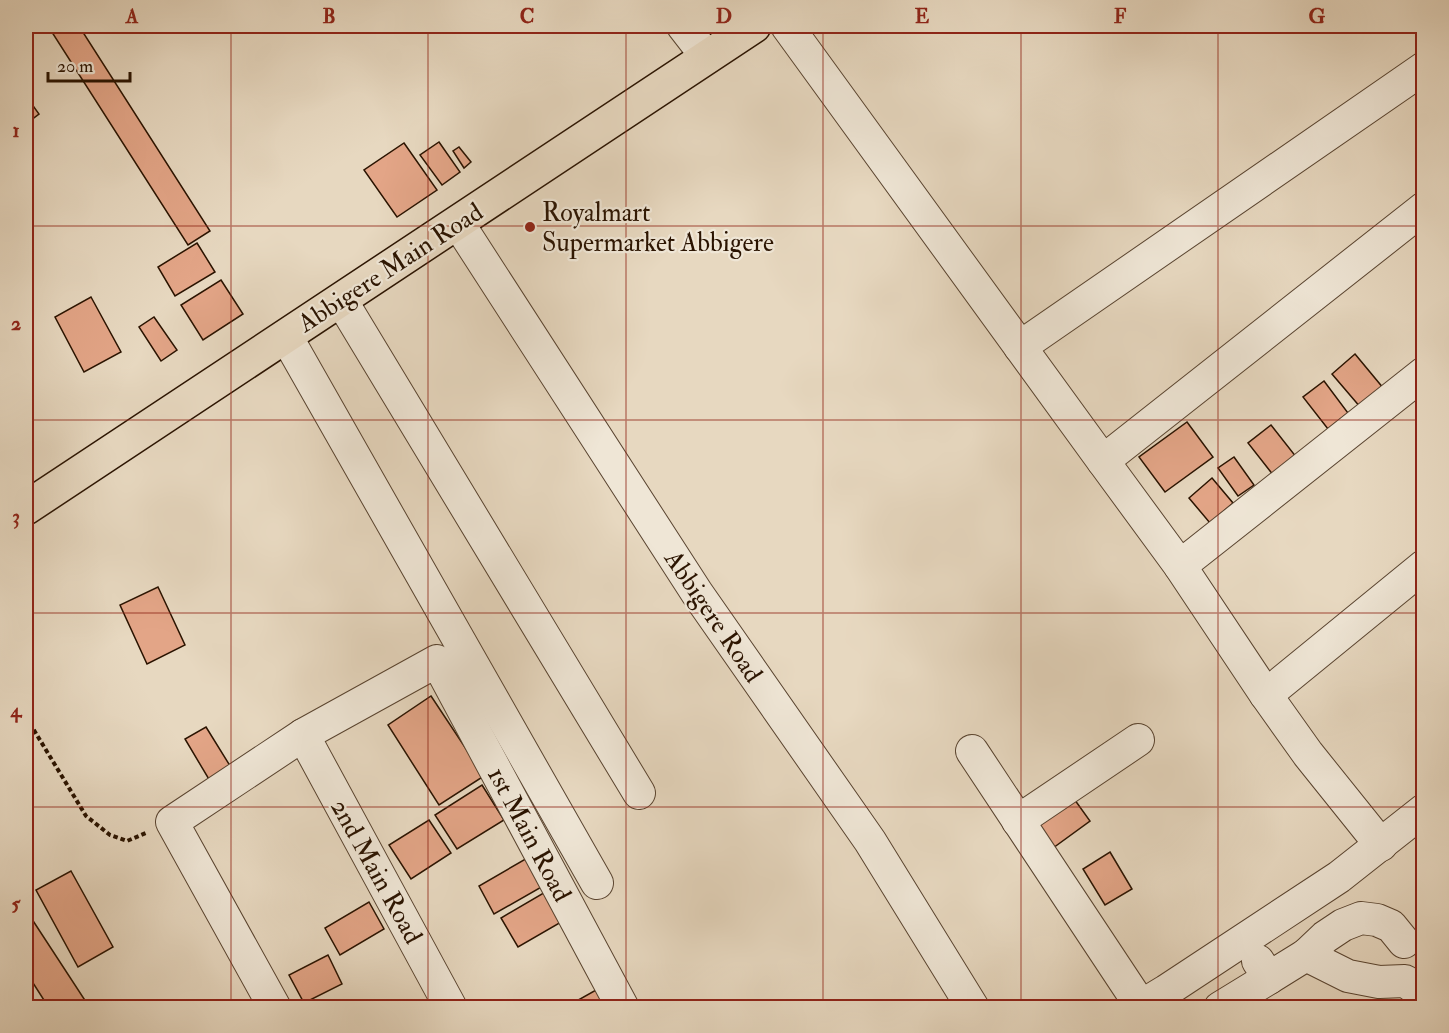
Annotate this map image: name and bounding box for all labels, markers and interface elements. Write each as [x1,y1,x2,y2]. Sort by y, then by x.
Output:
text: A [125,4,139,29]
text: B [322,4,336,29]
text: C [520,4,534,29]
text: D [716,4,732,29]
text: E [915,4,930,29]
text: F [1114,4,1127,29]
text: G [1309,4,1326,29]
scale bar [48,45,130,83]
text: 20 m [57,55,93,78]
text: 1 [12,118,20,143]
street label: Abbigere Main Road [291,196,489,340]
place label: Royalmart Supermarket Abbigere [542,197,774,260]
marker: Royalmart Supermarket Abbigere [523,220,537,234]
text: 2 [11,311,21,336]
text: 3 [12,504,20,529]
street label: Abbigere Road [657,543,769,689]
text: 4 [10,698,23,723]
street label: 1st Main Road [480,762,578,907]
street label: 2nd Main Road [323,793,429,950]
text: 5 [12,891,22,916]

